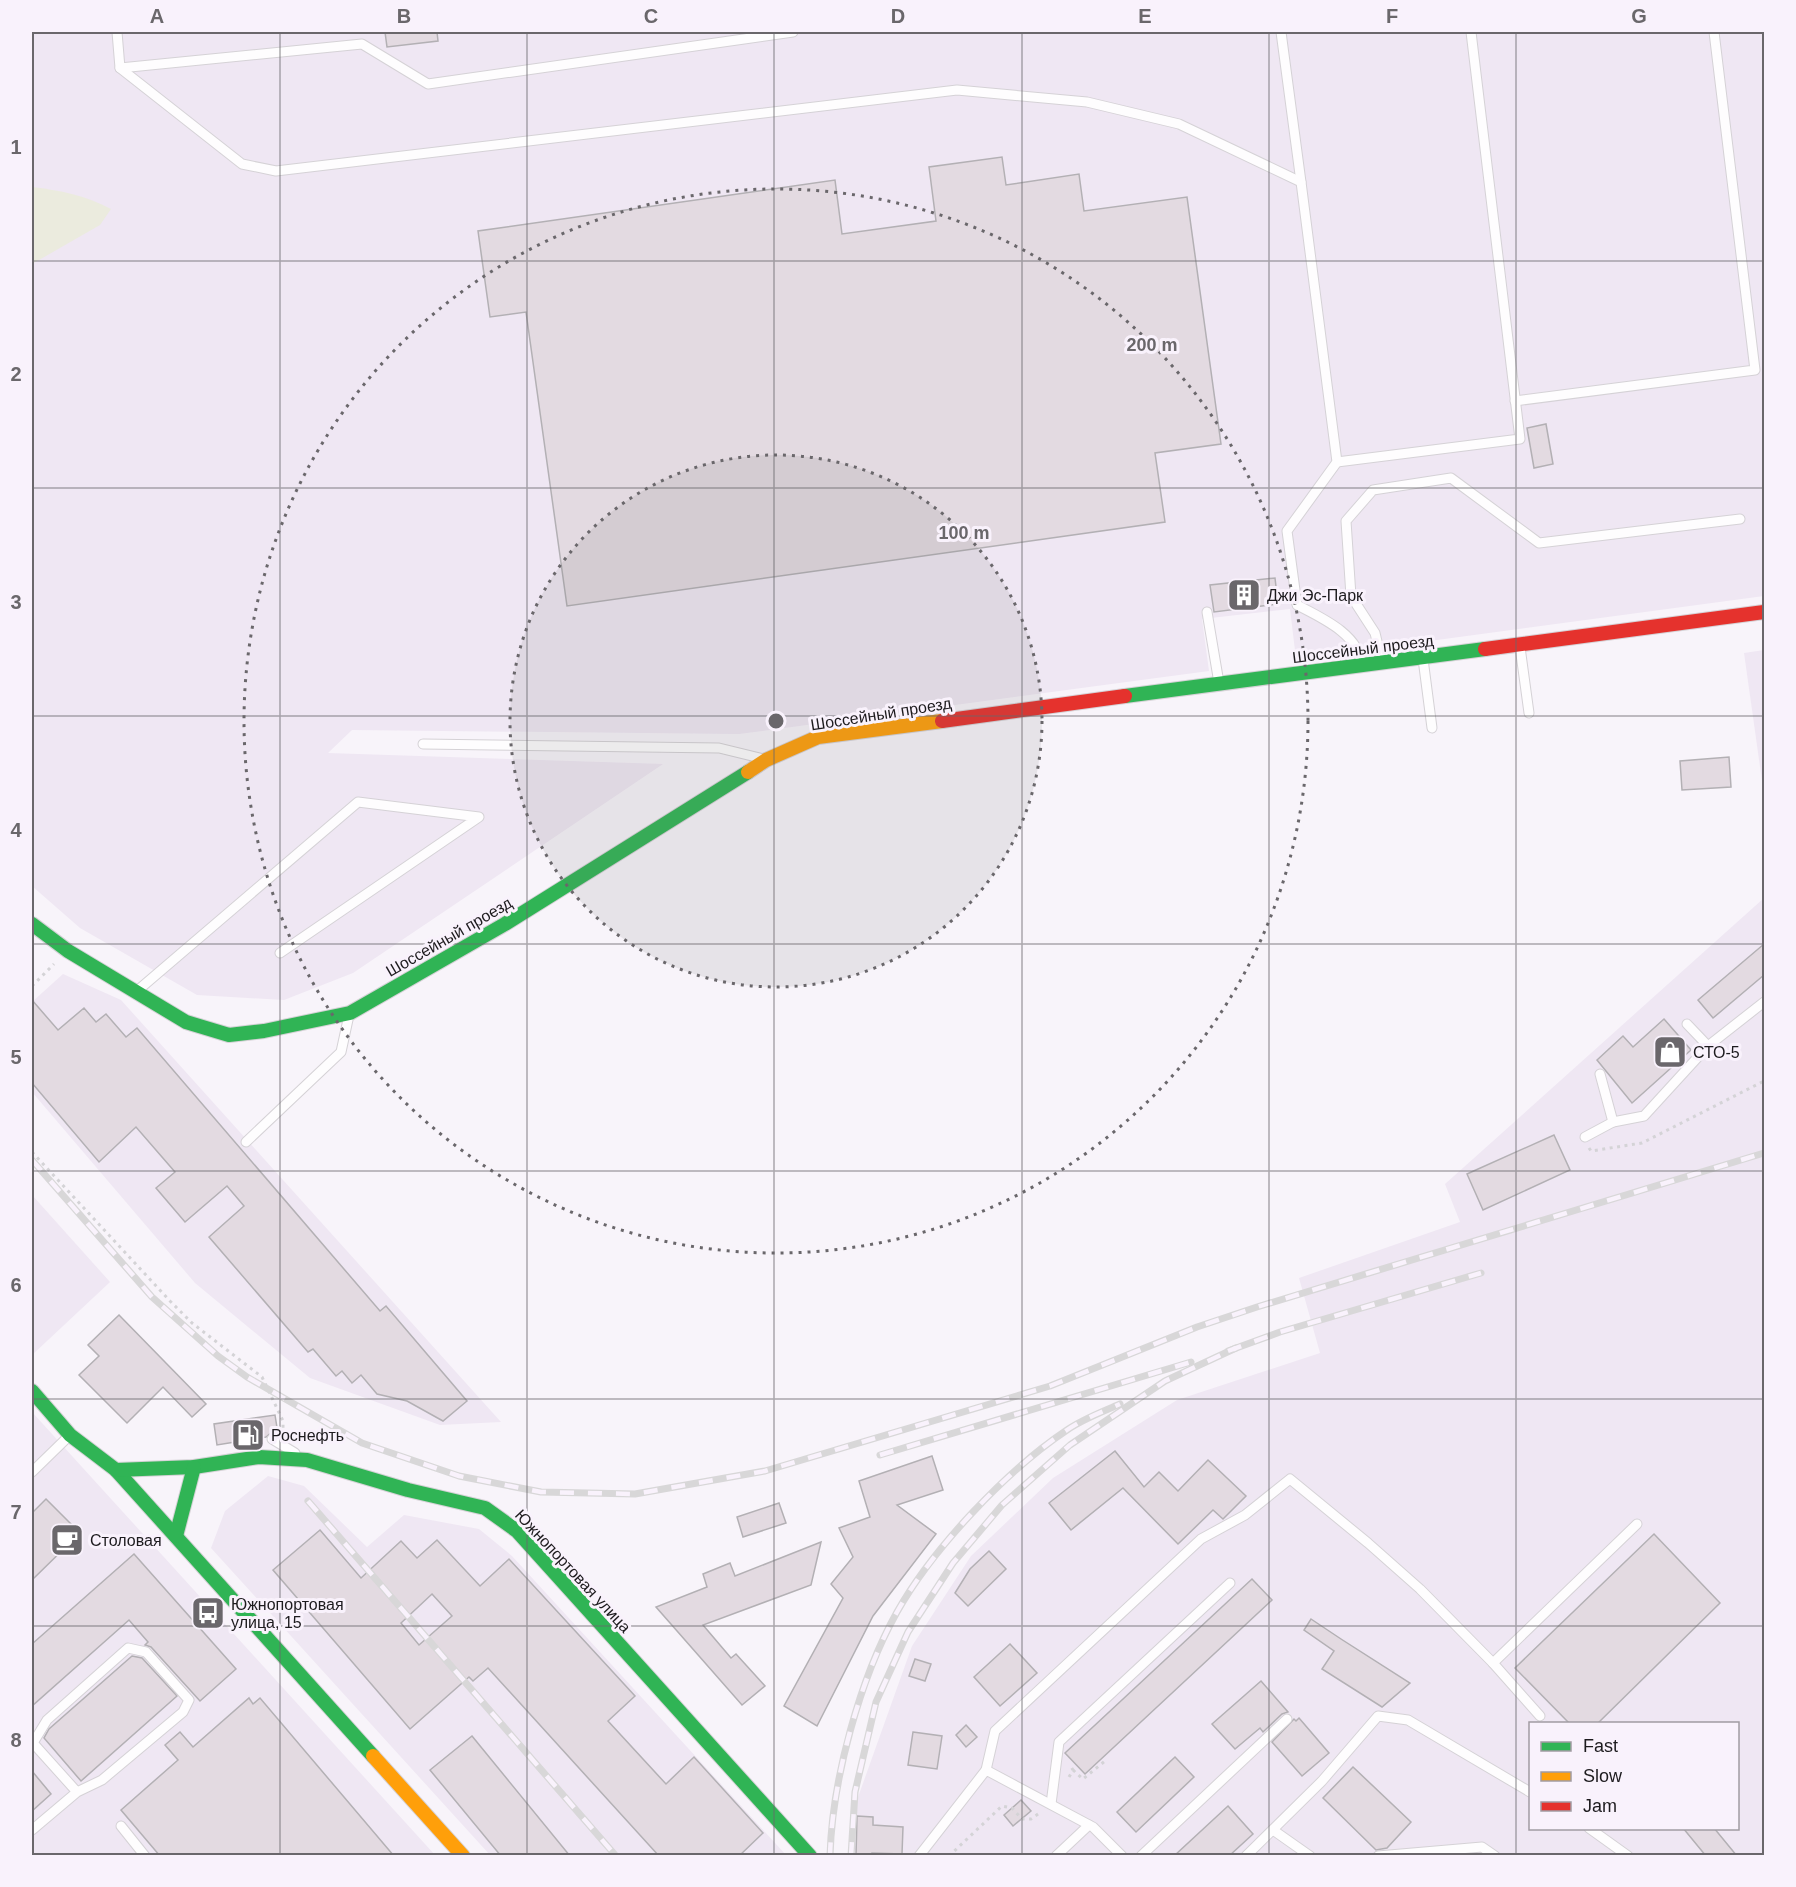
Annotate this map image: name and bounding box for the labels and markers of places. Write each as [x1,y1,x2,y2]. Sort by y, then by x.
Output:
building icon: Джи Эс-Парк [1226,577,1262,613]
place label: Джи Эс-Парк [1267,587,1364,604]
centre of rings [766,711,786,731]
shop icon: СТО-5 [1652,1034,1688,1070]
place label: СТО-5 [1693,1044,1740,1061]
fuel station icon: Роснефть [230,1417,266,1453]
place label: Роснефть [271,1427,344,1444]
cafe icon: Столовая [49,1522,85,1558]
place label: Столовая [90,1532,162,1549]
bus stop icon: Южнопортовая улица, 15 [190,1595,226,1631]
place label: Южнопортовая улица, 15 [231,1596,344,1631]

